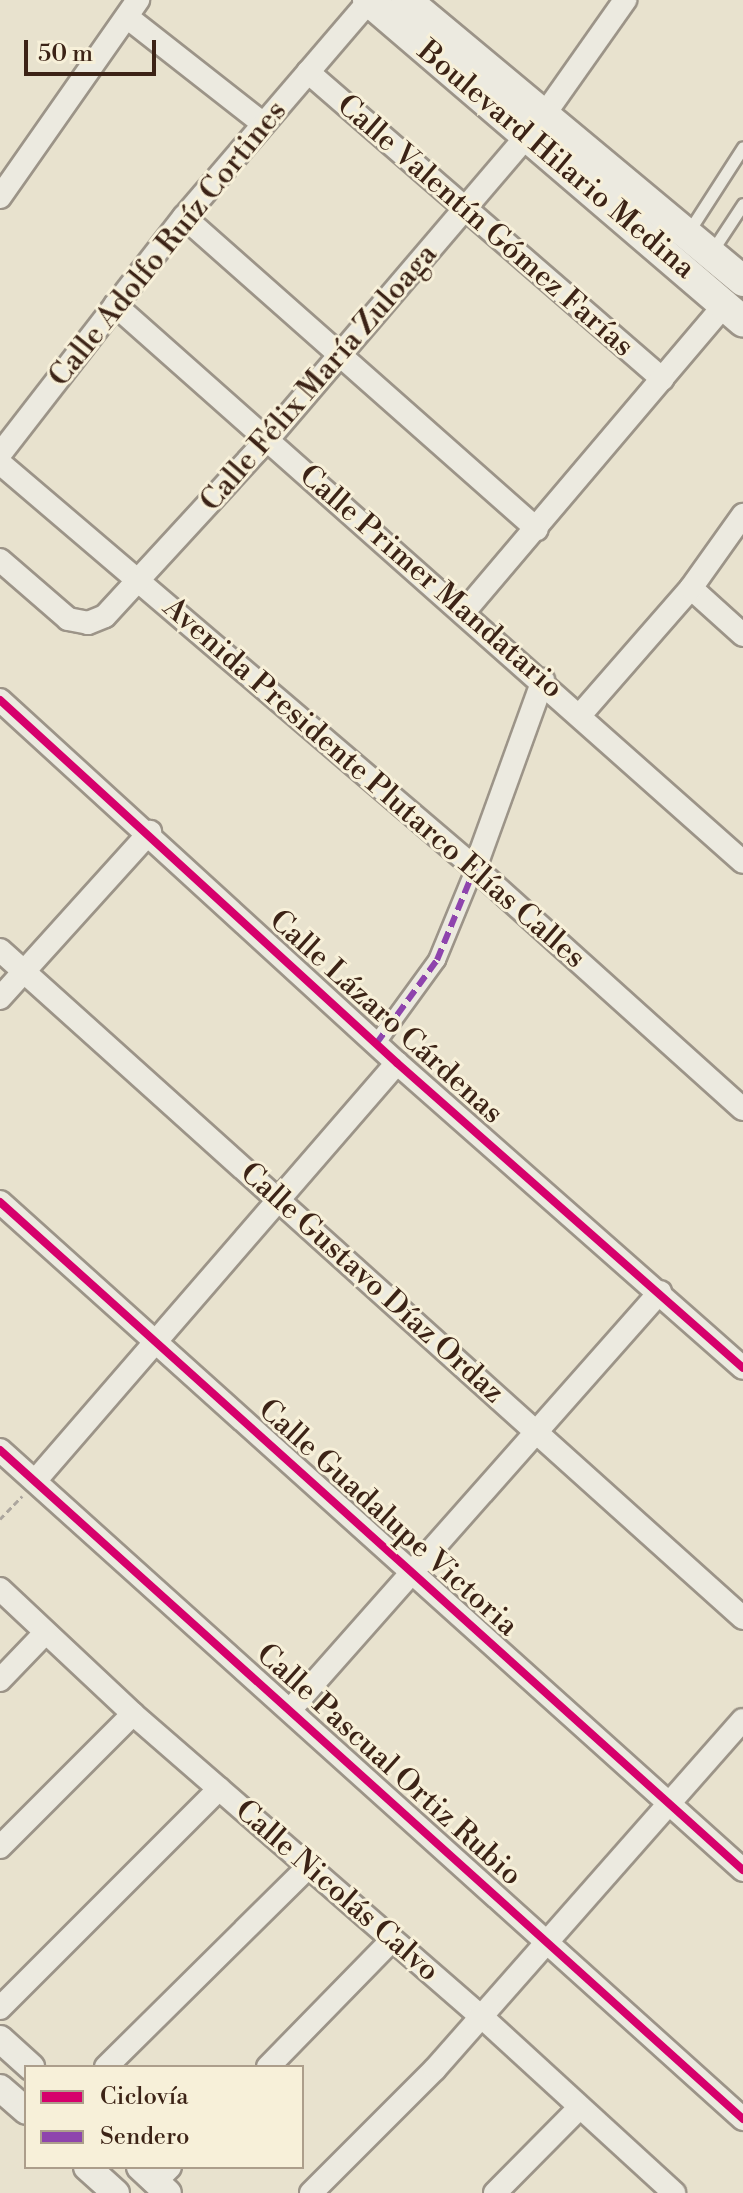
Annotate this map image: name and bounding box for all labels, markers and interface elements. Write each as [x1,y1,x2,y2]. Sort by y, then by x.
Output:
scale bar [28,24,160,74]
street label: Boulevard Hilario Medina [410,33,702,287]
text: 50 m [38,39,93,69]
street label: Calle Valentín Gómez Farías [329,87,641,365]
street label: Calle Adolfo Ruíz Cortines [42,94,294,394]
street label: Calle Félix María Zuloaga [193,237,445,519]
street label: Calle Primer Mandatario [292,458,570,706]
street label: Avenida Presidente Plutarco Elías Calles [156,590,592,976]
street label: Calle Lázaro Cárdenas [262,903,510,1131]
street label: Calle Gustavo Díaz Ordaz [233,1155,511,1411]
street label: Calle Guadalupe Victoria [251,1392,525,1644]
street label: Calle Pascual Ortiz Rubio [249,1636,529,1894]
street label: Calle Nicolás Calvo [228,1793,446,1989]
legend [24,2065,304,2169]
text: Ciclovía [100,2082,188,2112]
text: Sendero [100,2122,190,2152]

